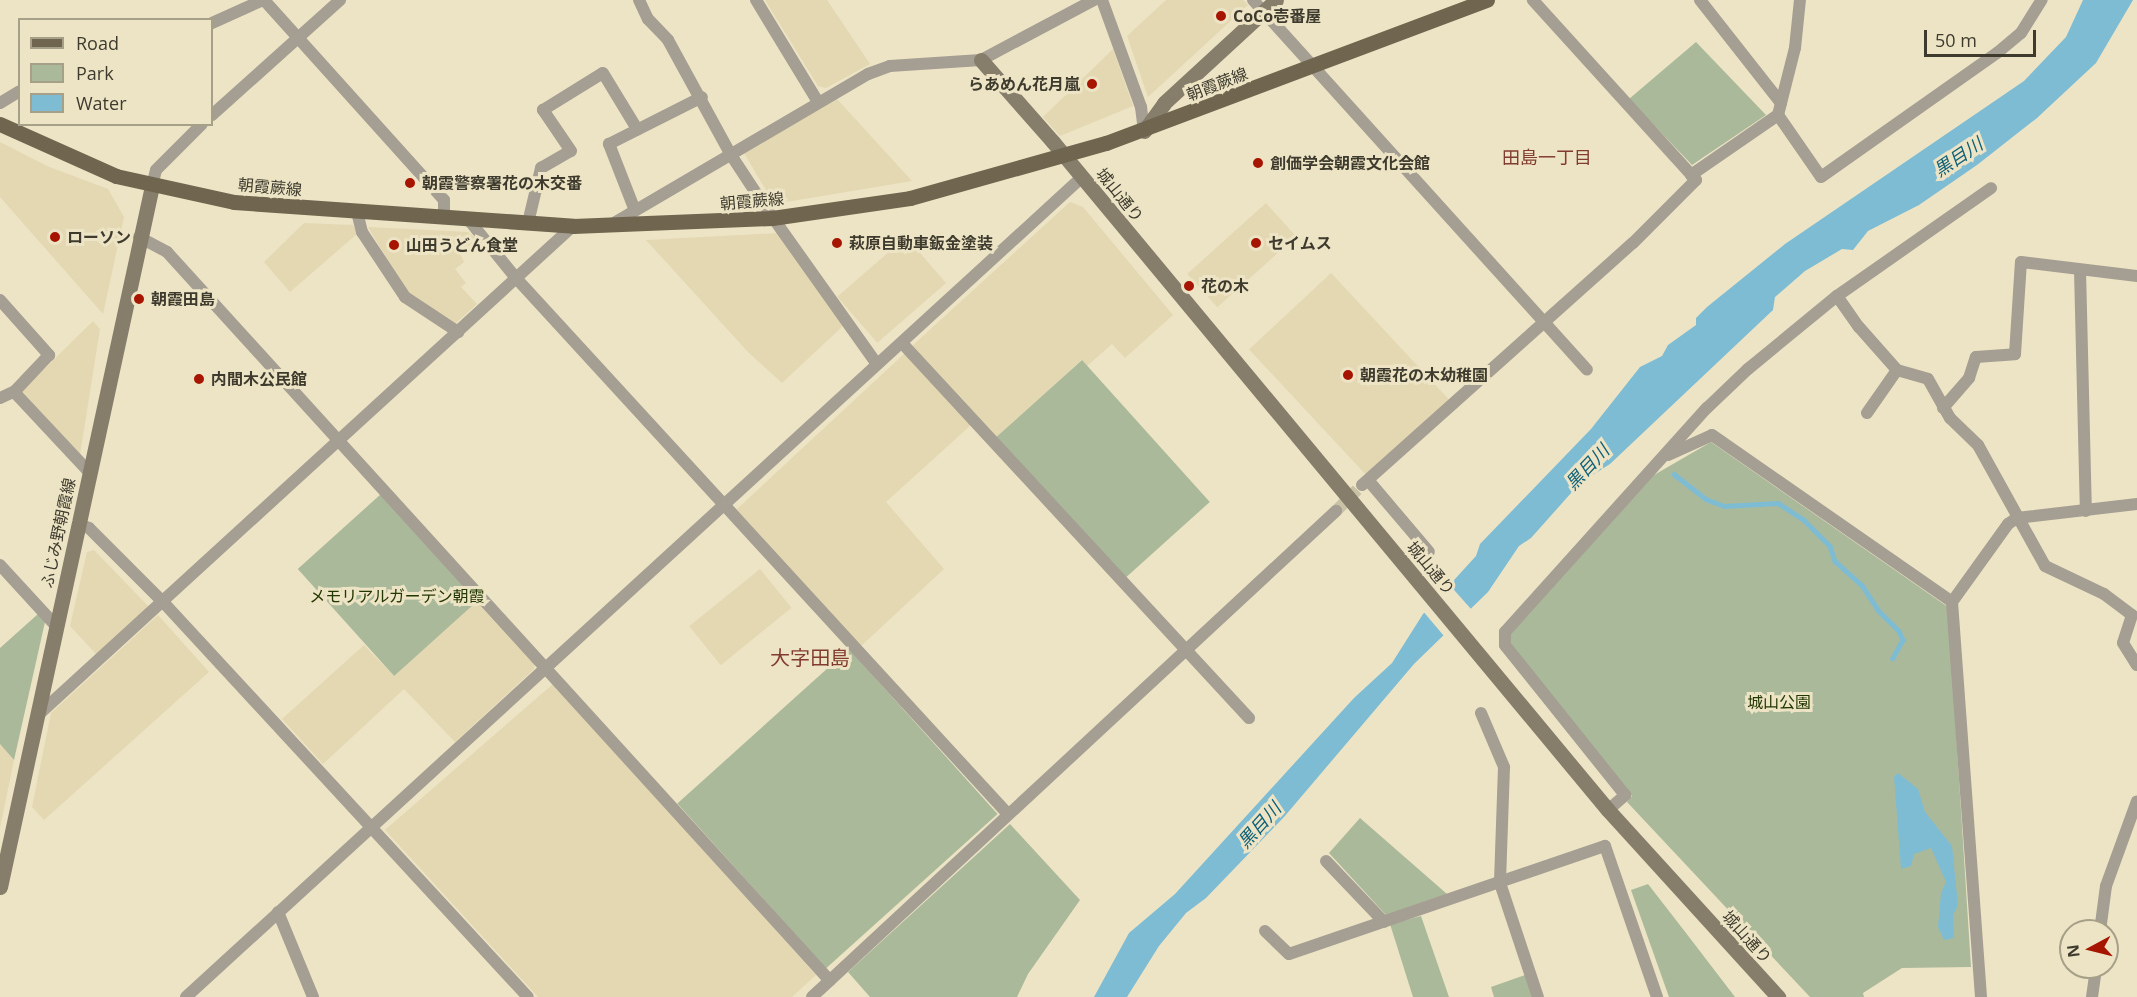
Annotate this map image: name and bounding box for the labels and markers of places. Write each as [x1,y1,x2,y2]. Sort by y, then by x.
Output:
place label: CoCo壱番屋 [1233,6,1321,26]
marker: CoCo壱番屋 [1214,9,1228,23]
place label: らあめん花月嵐 [968,74,1080,94]
marker: らあめん花月嵐 [1085,77,1099,91]
place label: 創価学会朝霞文化会館 [1270,153,1430,173]
marker: 創価学会朝霞文化会館 [1251,156,1265,170]
place label: 朝霞警察署花の木交番 [422,173,582,193]
marker: 朝霞警察署花の木交番 [403,176,417,190]
place label: ローソン [67,227,131,247]
marker: ローソン [48,230,62,244]
place label: 萩原自動車鈑金塗装 [849,233,993,253]
place label: セイムス [1268,233,1332,253]
place label: 山田うどん食堂 [406,235,518,255]
marker: 萩原自動車鈑金塗装 [830,236,844,250]
marker: セイムス [1249,236,1263,250]
marker: 山田うどん食堂 [387,238,401,252]
place label: 花の木 [1201,276,1249,296]
marker: 花の木 [1182,279,1196,293]
place label: 朝霞田島 [151,289,215,309]
marker: 朝霞田島 [132,292,146,306]
place label: 朝霞花の木幼稚園 [1360,365,1488,385]
marker: 朝霞花の木幼稚園 [1341,368,1355,382]
place label: 内間木公民館 [211,369,307,389]
marker: 内間木公民館 [192,372,206,386]

